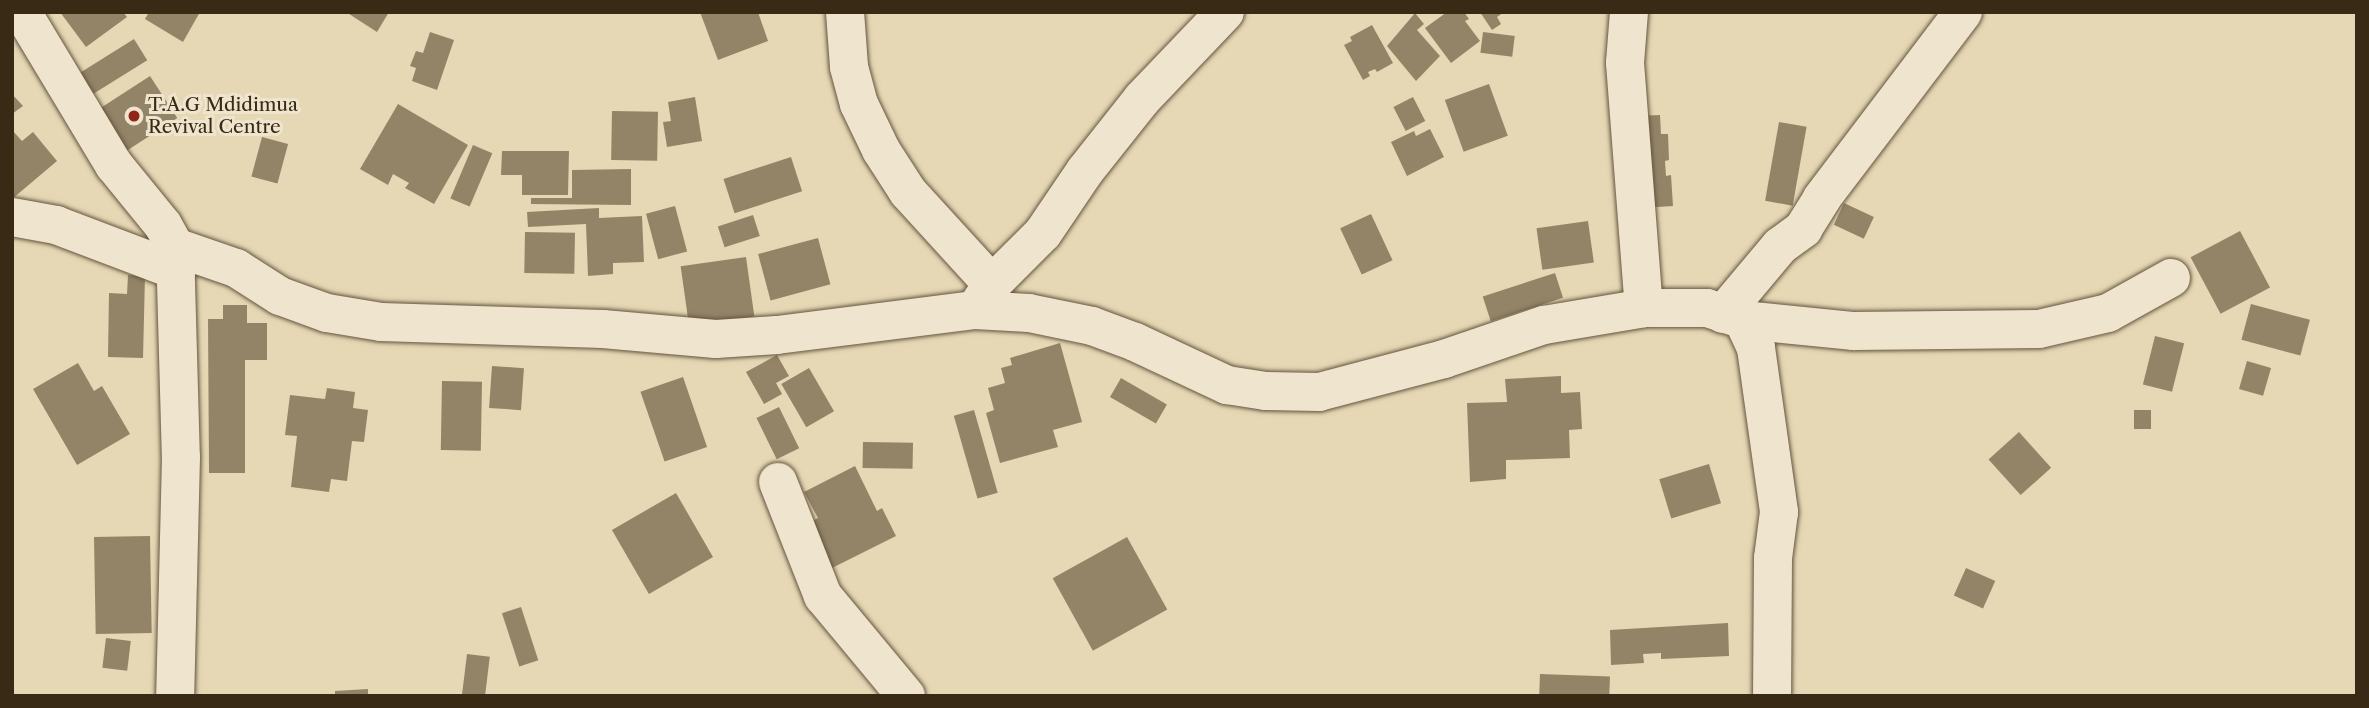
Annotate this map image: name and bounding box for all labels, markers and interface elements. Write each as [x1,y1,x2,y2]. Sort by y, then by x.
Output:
place label: T.A.G Mdidimua Revival Centre [148,94,298,138]
marker: T.A.G Mdidimua Revival Centre [126,108,142,124]

